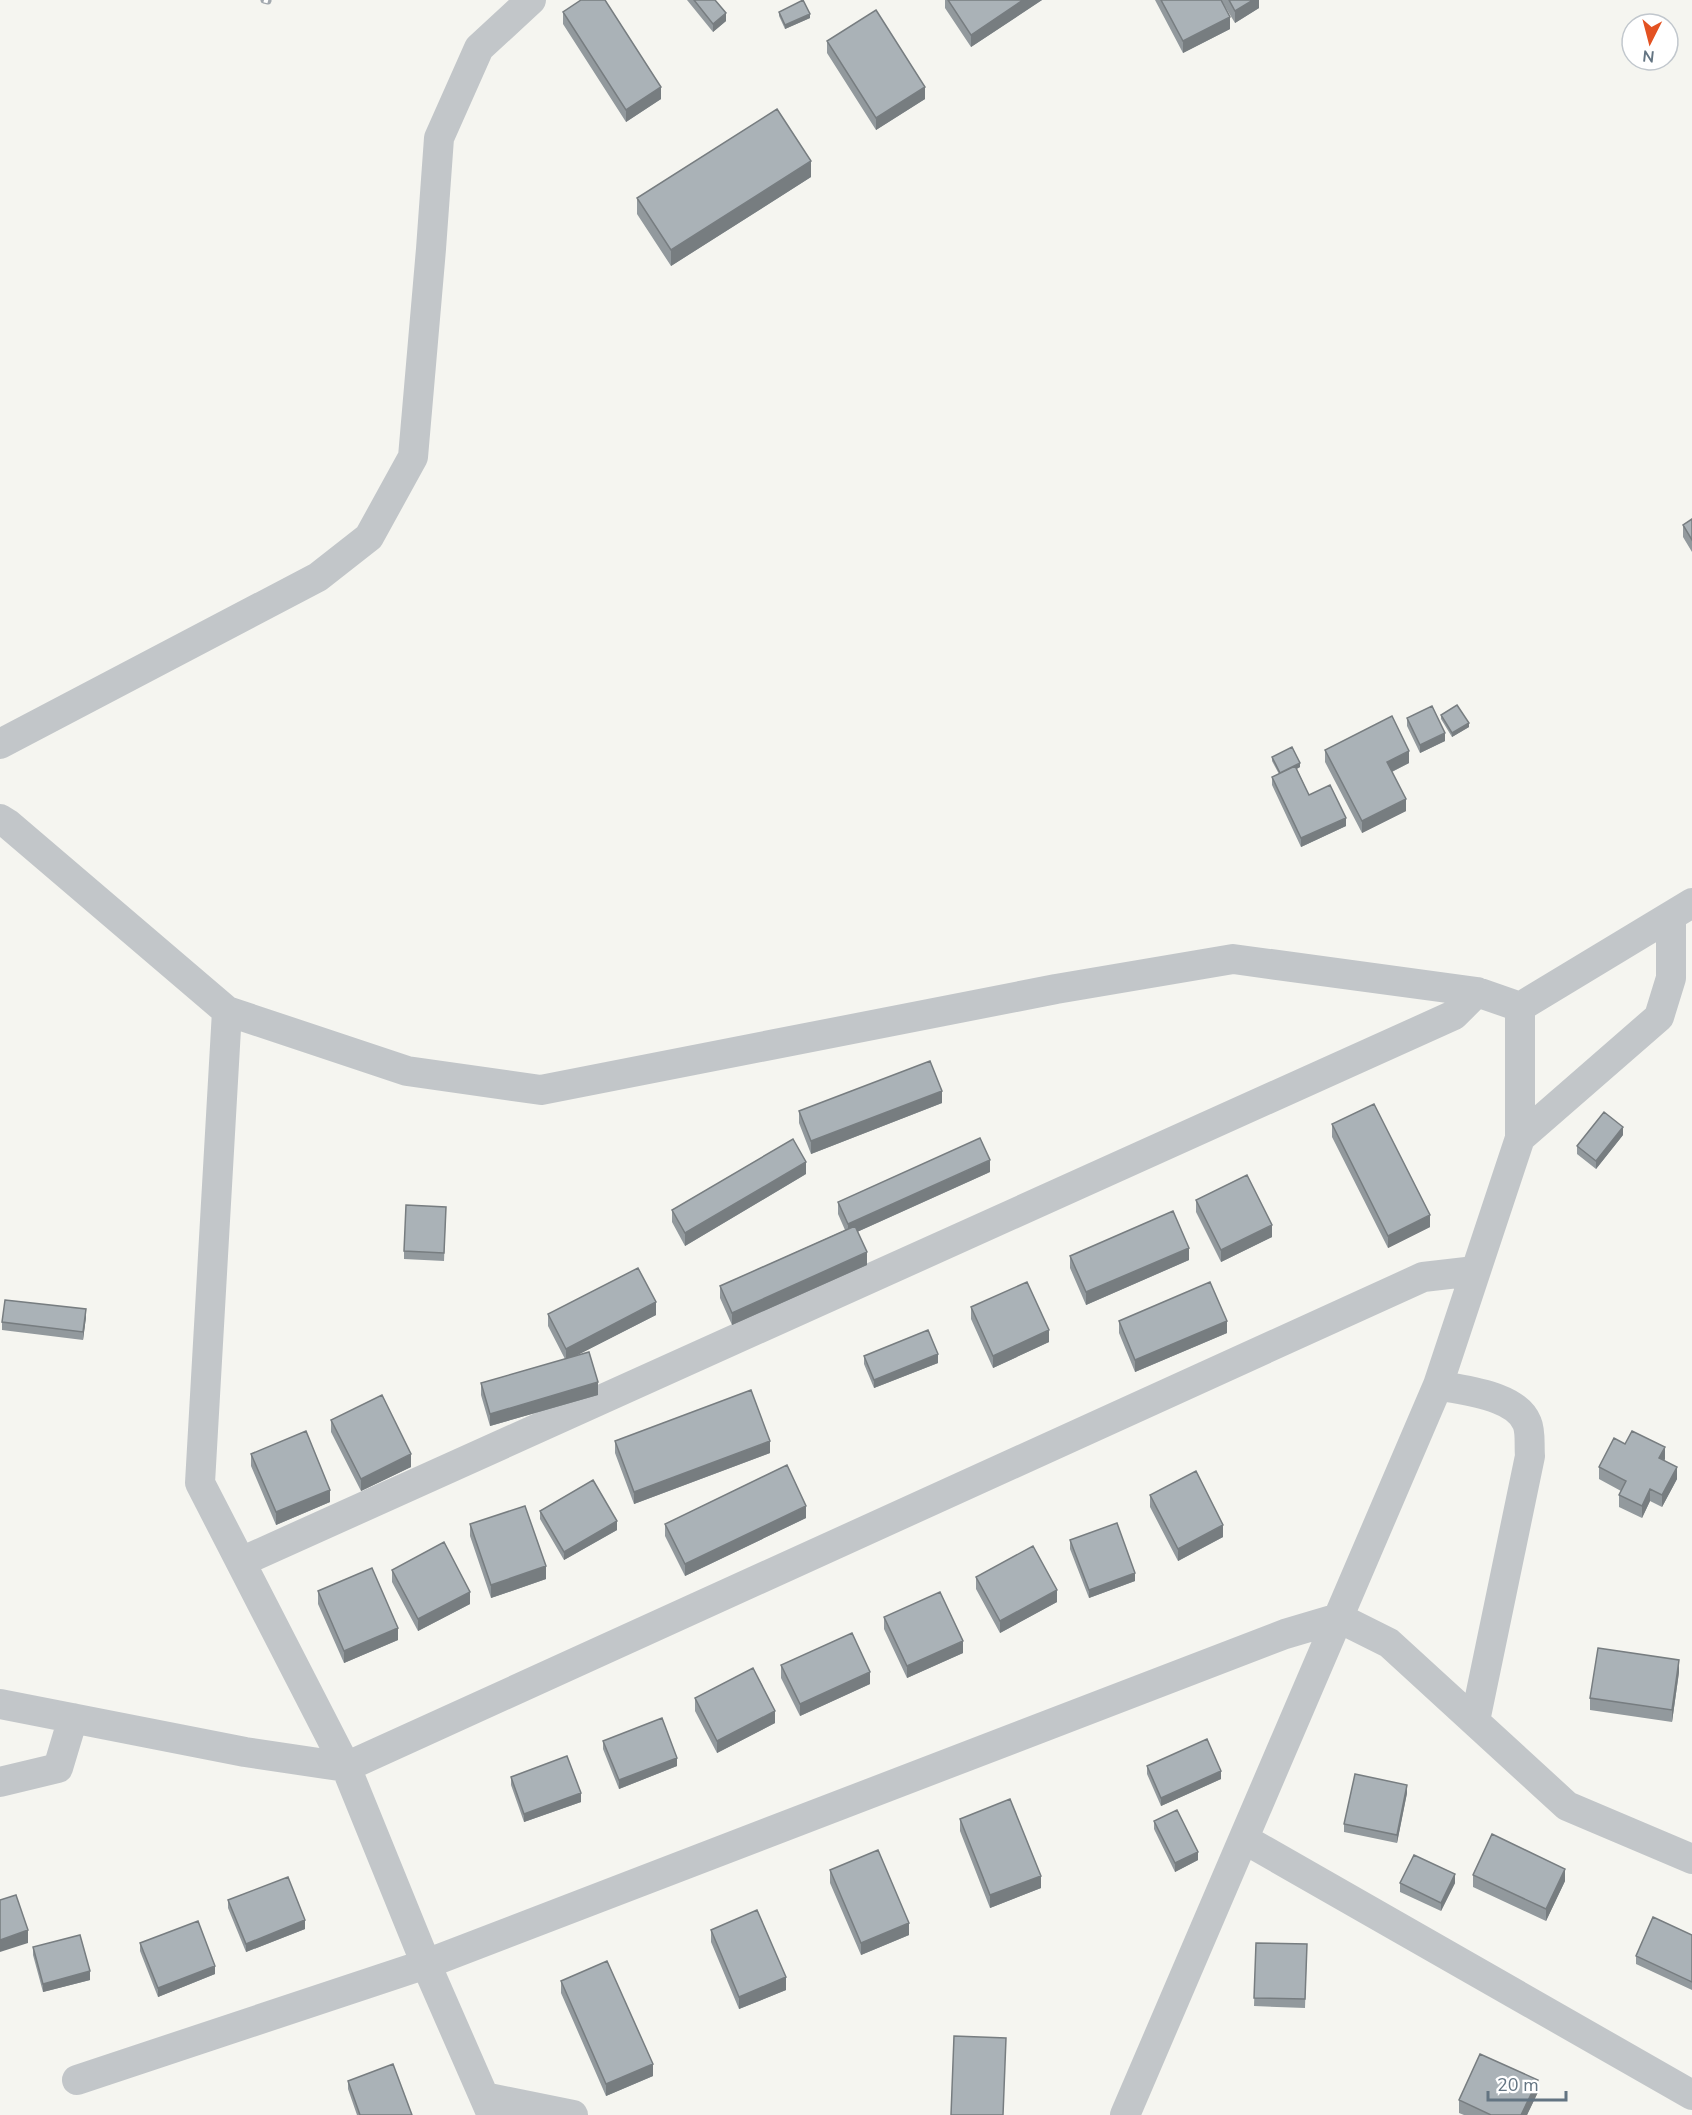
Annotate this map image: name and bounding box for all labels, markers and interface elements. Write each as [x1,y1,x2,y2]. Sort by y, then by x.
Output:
north arrow [1620,12,1680,72]
text: N [1641,44,1656,67]
scale bar [1488,2064,1566,2102]
text: 20 m [1497,2073,1539,2097]

